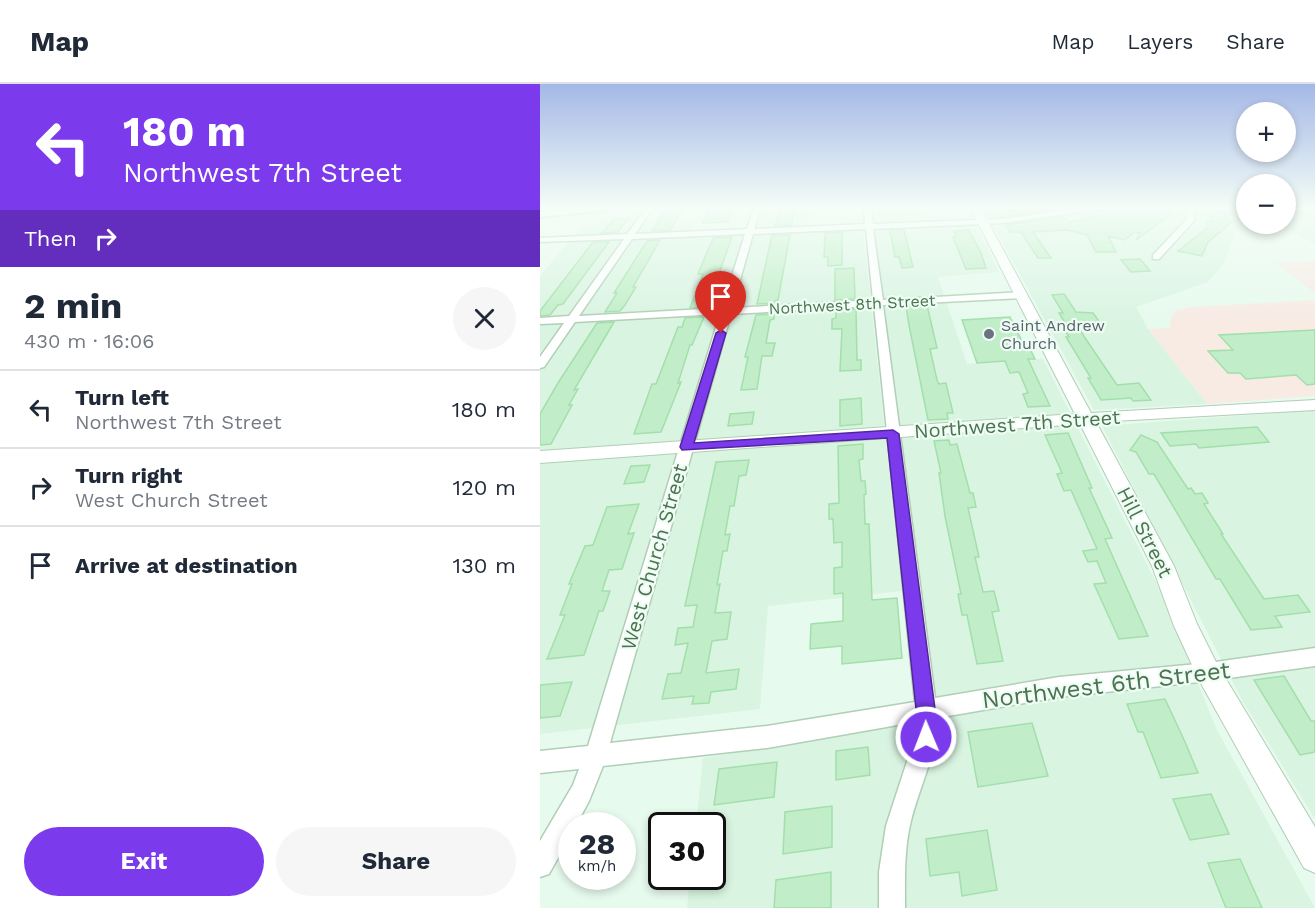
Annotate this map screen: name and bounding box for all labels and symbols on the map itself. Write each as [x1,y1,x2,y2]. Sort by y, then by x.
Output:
pin [695,271,746,333]
street label: Northwest 8th Street [768,291,936,318]
place label: Saint Andrew Church [1001,316,1105,353]
marker: Saint Andrew Church [982,327,996,341]
street label: Northwest 7th Street [913,405,1121,443]
street label: West Church Street [616,460,692,653]
street label: Hill Street [1112,483,1178,582]
street label: Northwest 6th Street [980,656,1232,714]
position arrow [894,705,958,769]
speed limit sign: 30 [648,812,726,890]

